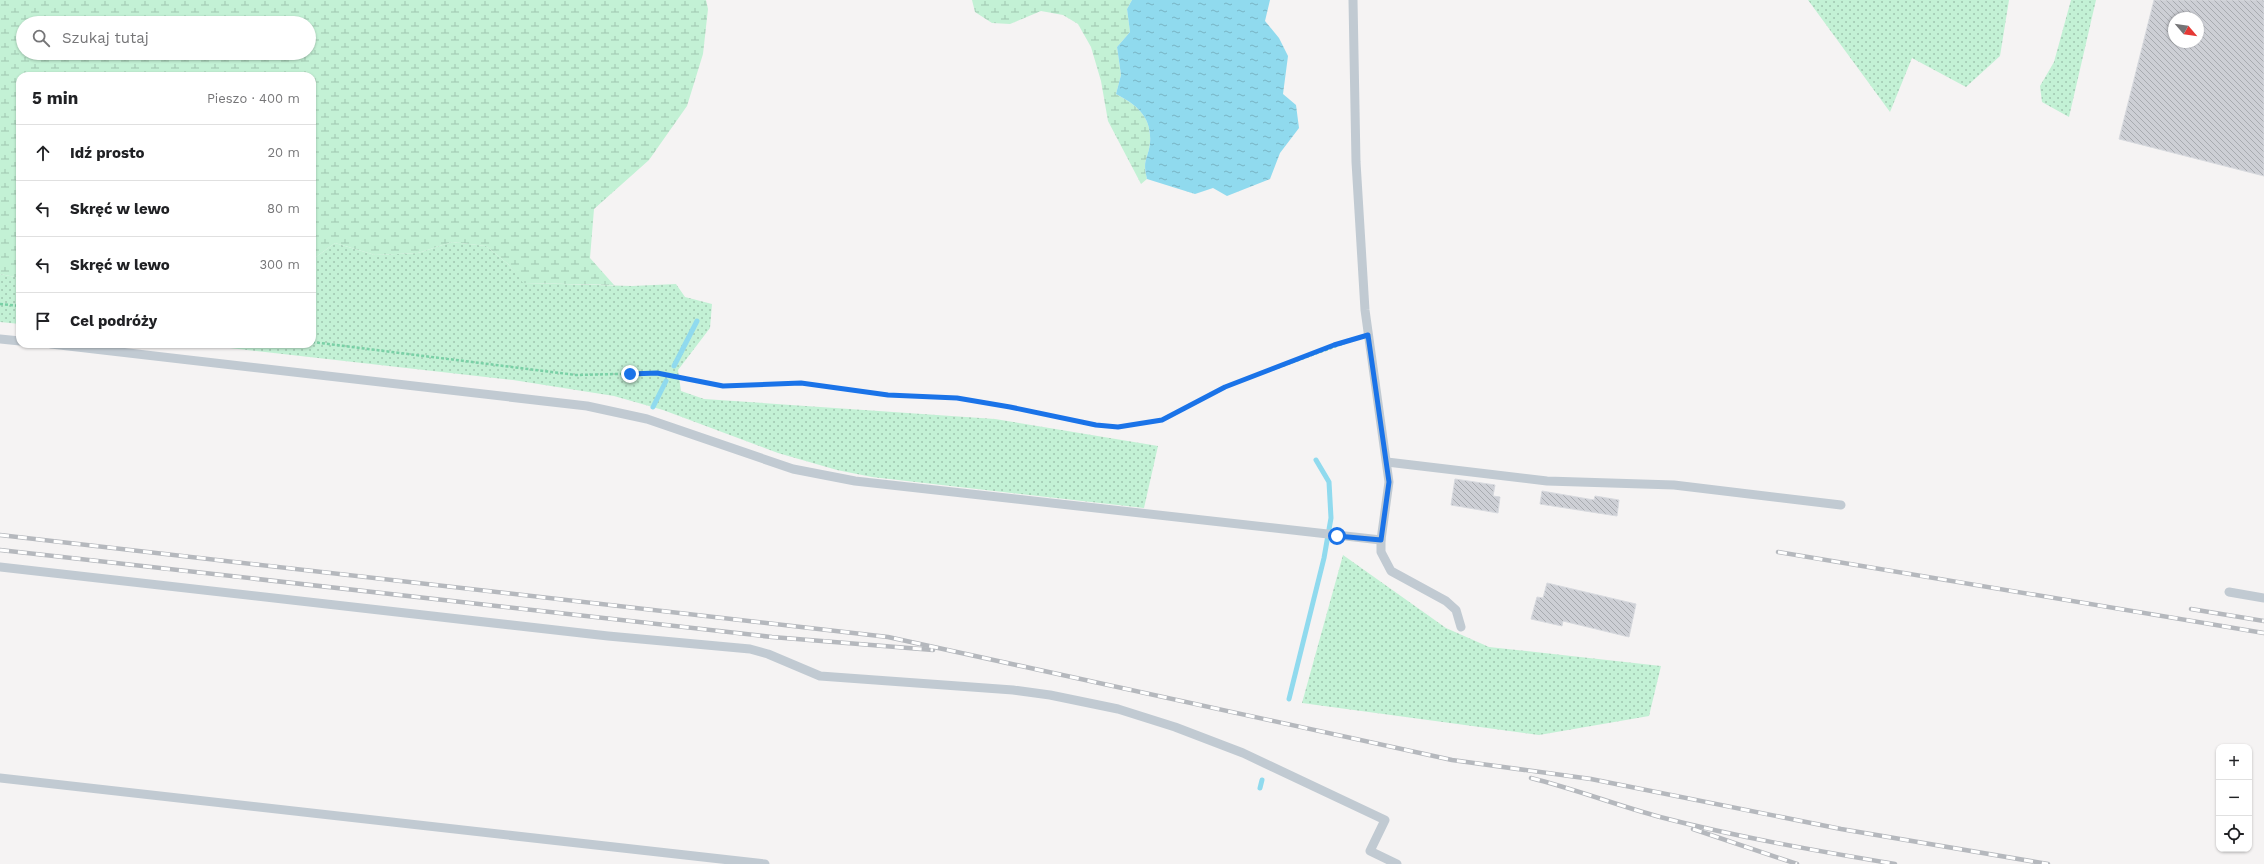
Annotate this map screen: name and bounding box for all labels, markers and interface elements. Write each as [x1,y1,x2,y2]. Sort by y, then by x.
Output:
north arrow [2168,12,2204,48]
search box [16,16,316,60]
icon: search [30,27,52,49]
text: Szukaj tutaj [62,29,149,47]
text: 5 min [32,88,78,108]
text: Pieszo · 400 m [207,91,300,106]
icon: ahead [32,142,54,164]
text: Idź prosto [70,144,144,162]
text: 20 m [268,145,300,160]
icon: left [32,198,54,220]
text: Skręć w lewo [70,200,170,218]
text: 80 m [267,201,300,216]
icon: left [32,254,54,276]
text: Skręć w lewo [70,256,170,274]
text: 300 m [259,257,300,272]
icon: arrive [32,310,54,332]
text: Cel podróży [70,312,157,330]
route end [621,365,639,383]
route start [1328,527,1346,545]
map controls [2216,744,2252,852]
button: + [2216,744,2252,780]
button: − [2216,780,2252,816]
button: locate [2216,816,2252,852]

